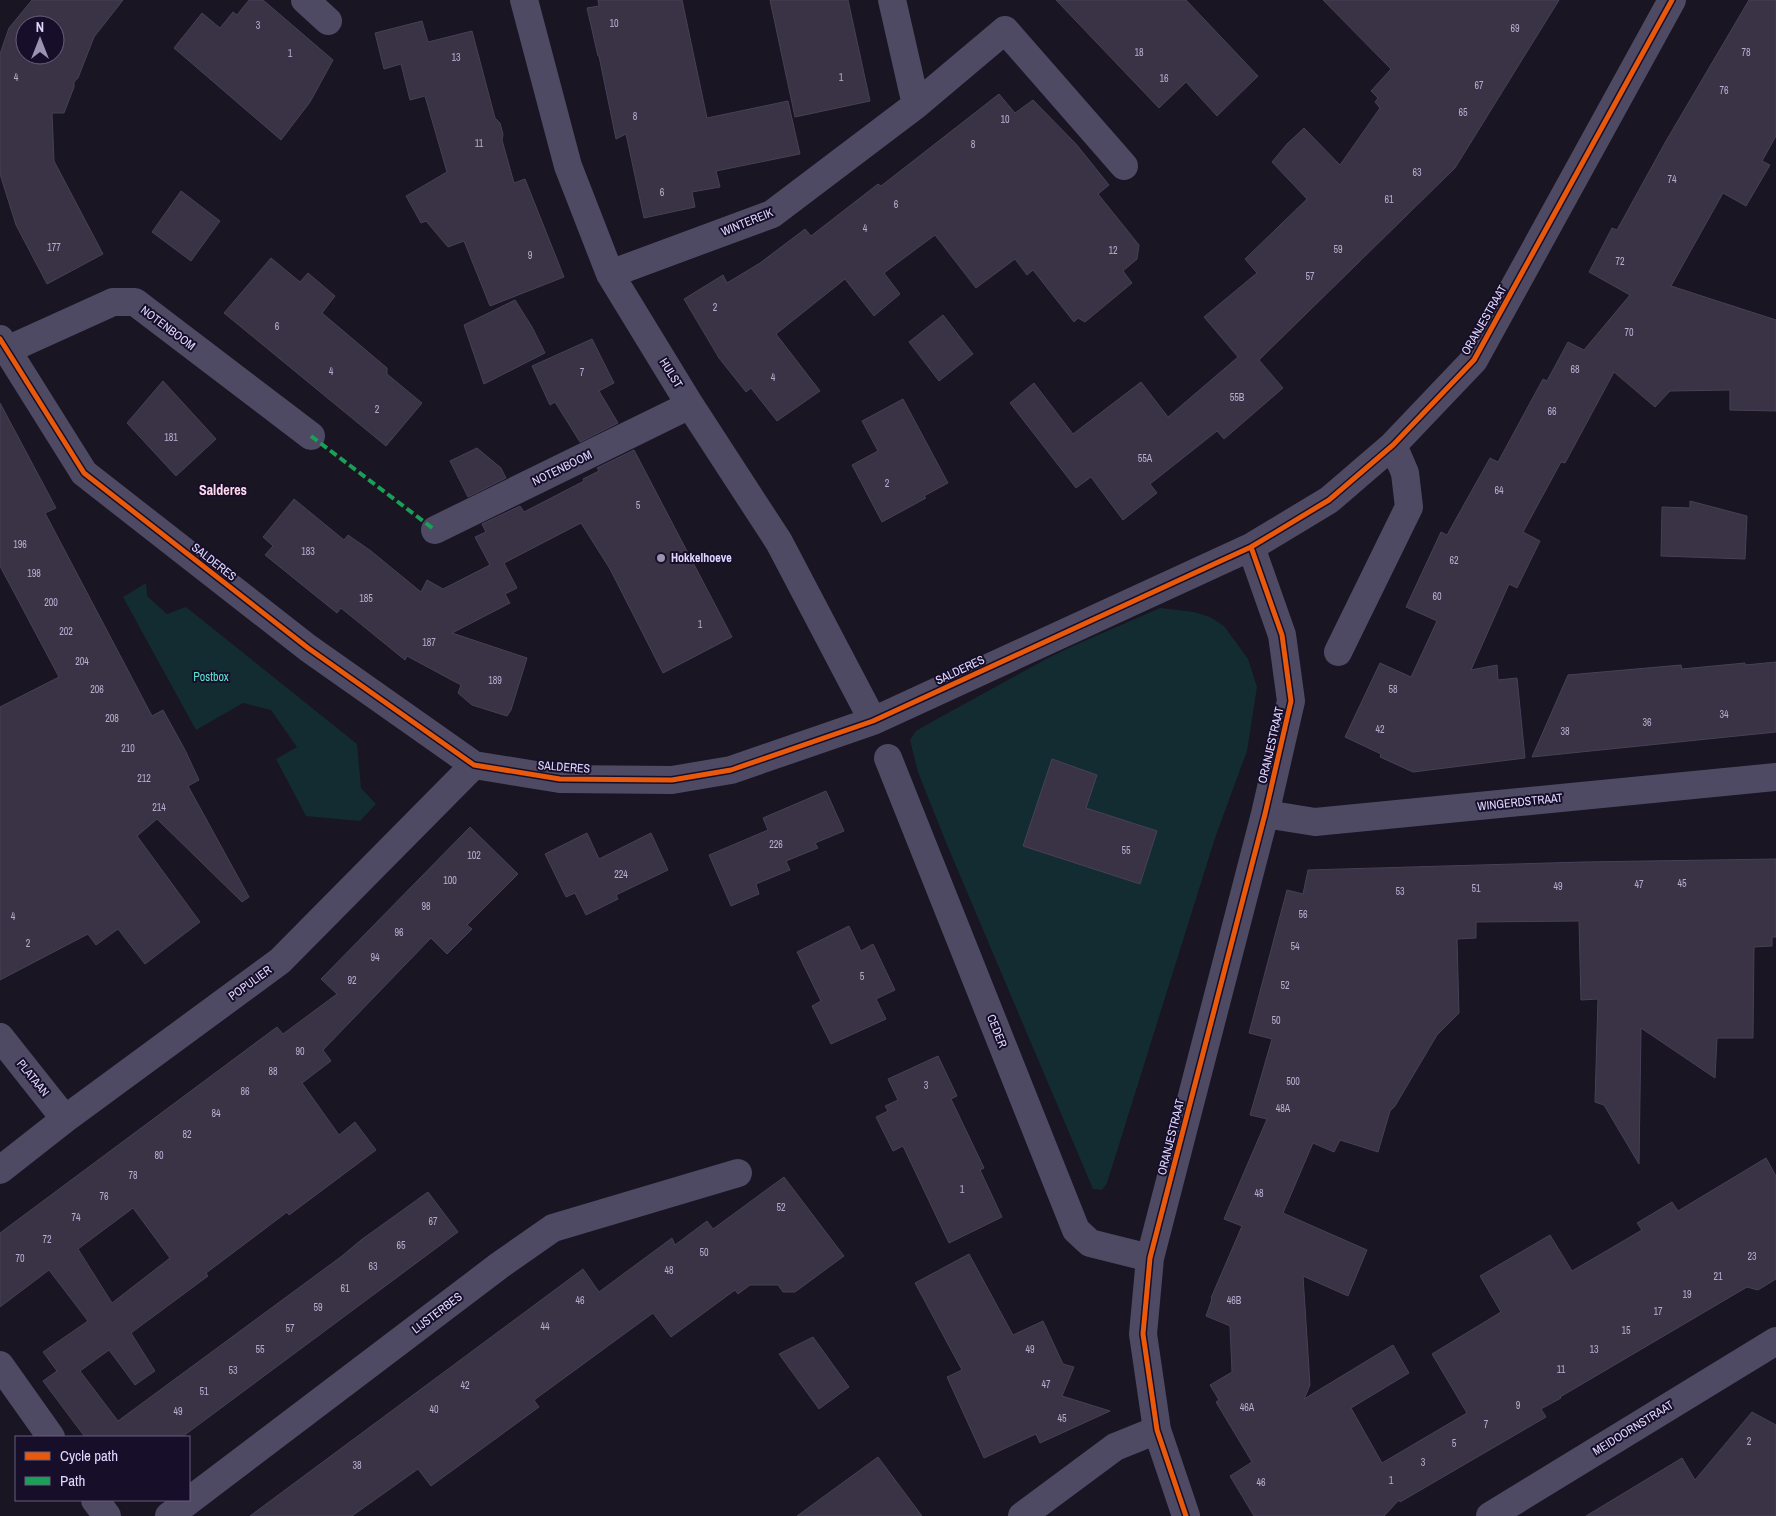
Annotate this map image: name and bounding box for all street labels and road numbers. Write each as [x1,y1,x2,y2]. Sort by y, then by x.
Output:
street label: WINTEREIK [719,204,776,240]
street label: ORANJESTRAAT [1458,282,1510,358]
street label: NOTENBOOM [137,302,199,354]
street label: HULST [656,355,686,391]
street label: NOTENBOOM [529,447,595,489]
street label: SALDERES [188,540,240,585]
street label: SALDERES [933,651,988,688]
street label: ORANJESTRAAT [1254,705,1288,785]
street label: SALDERES [537,757,591,777]
street label: WINGERDSTRAAT [1477,790,1563,814]
street label: POPULIER [225,962,275,1004]
street label: CEDER [983,1012,1011,1050]
street label: PLATAAN [13,1056,53,1100]
street label: ORANJESTRAAT [1154,1097,1188,1177]
street label: LIJSTERBES [409,1289,466,1337]
street label: MEIDOORNSTRAAT [1590,1397,1676,1459]

